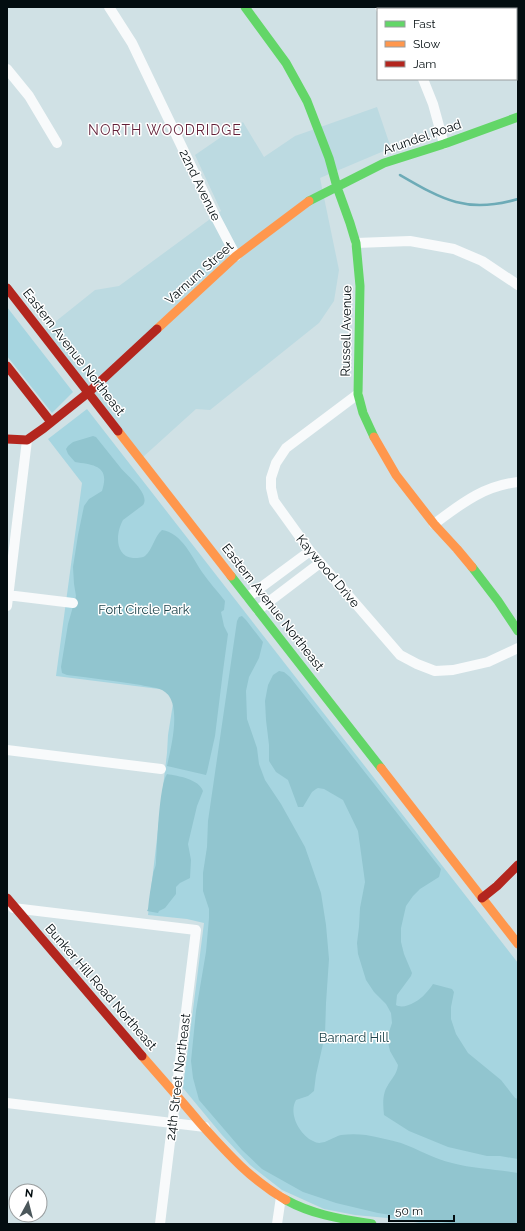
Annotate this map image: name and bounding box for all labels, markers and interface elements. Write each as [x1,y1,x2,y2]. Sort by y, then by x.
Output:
legend [377,8,517,80]
text: Fast [413,17,436,31]
text: Slow [413,37,440,51]
text: Jam [413,57,436,71]
street label: Arundel Road [381,117,463,157]
district label: NORTH WOODRIDGE [88,122,242,138]
street label: 22nd Avenue [176,147,224,224]
street label: Varnum Street [162,238,237,307]
street label: Russell Avenue [338,285,354,377]
street label: Eastern Avenue Northeast [20,286,129,419]
street label: Kaywood Drive [293,532,363,611]
street label: Eastern Avenue Northeast [219,541,328,674]
park label: Fort Circle Park [98,602,190,617]
street label: Bunker Hill Road Northeast [42,921,160,1054]
street label: 24th Street Northeast [163,1012,193,1141]
park label: Barnard Hill [319,1030,390,1045]
north arrow [8,1183,48,1223]
text: N [24,1187,34,1201]
scale bar [389,1197,454,1223]
text: 50 m [395,1204,423,1218]

